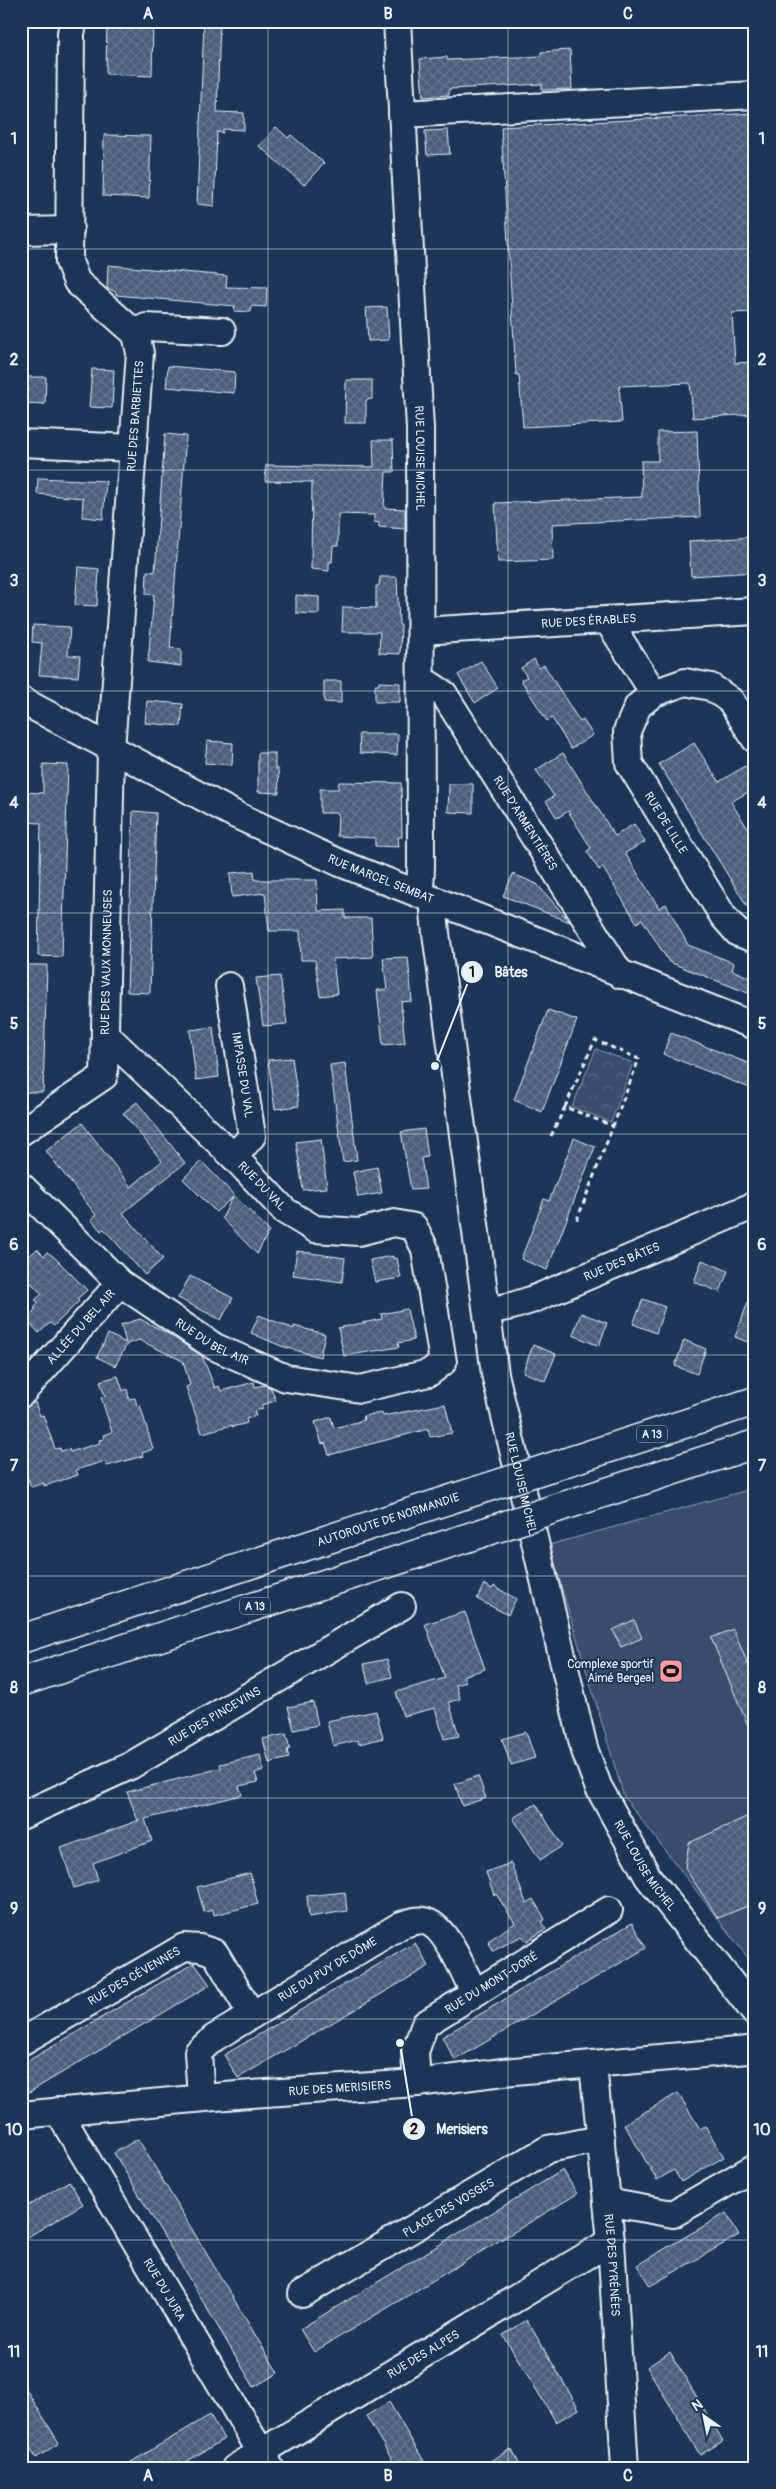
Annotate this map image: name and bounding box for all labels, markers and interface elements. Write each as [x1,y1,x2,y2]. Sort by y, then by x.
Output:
text: A [143,4,154,24]
text: B [383,4,393,24]
text: C [623,4,633,24]
text: 1 [11,129,17,149]
text: 1 [759,129,765,149]
text: 2 [10,350,19,370]
text: 2 [758,350,767,370]
street label: RUE DES BARBIETTES [124,360,147,472]
street label: RUE LOUISE MICHEL [411,405,427,511]
text: 3 [10,571,19,591]
text: 3 [758,571,767,591]
street label: RUE DES ÉRABLES [541,611,637,632]
street label: RUE D'ARMENTIÈRES [490,774,560,873]
street label: RUE DE LILLE [641,789,690,857]
text: 4 [9,793,19,813]
text: 4 [757,793,767,813]
street label: RUE MARCEL SEMBAT [325,851,436,907]
street label: RUE DES VAUX MONNEUSES [98,889,116,1035]
callout: Bâtes [460,958,538,987]
text: 1 [469,963,475,982]
text: Bâtes [494,964,528,981]
text: 5 [10,1014,19,1034]
text: 5 [758,1014,767,1034]
street label: IMPASSE DU VAL [228,1031,256,1119]
street label: RUE DU VAL [234,1159,289,1214]
text: 6 [9,1235,19,1255]
text: 6 [757,1235,767,1255]
street label: RUE DES BÂTES [582,1239,662,1285]
street label: ALLÉE DU BEL AIR [44,1286,119,1368]
street label: RUE DU BEL AIR [172,1315,251,1369]
road number: A 13 [637,1426,667,1442]
street label: RUE LOUISE MICHEL [501,1431,540,1537]
text: 7 [10,1456,19,1476]
text: 7 [758,1456,767,1476]
street label: AUTOROUTE DE NORMANDIE [315,1490,461,1550]
road number: A 13 [240,1598,270,1614]
place label: Complexe sportif Aimé Bergeal [567,1657,654,1686]
sports icon: Complexe sportif Aimé Bergeal [658,1658,684,1684]
text: 8 [10,1678,18,1698]
text: 8 [758,1678,766,1698]
street label: RUE DES PINCEVINS [166,1684,264,1750]
street label: RUE LOUISE MICHEL [610,1818,679,1915]
text: 9 [10,1899,18,1919]
text: 9 [758,1899,766,1919]
street label: RUE DU PUY DE DÔME [276,1934,380,2005]
street label: RUE DES CÉVENNES [86,1944,183,2009]
street label: RUE DU MONT-DORÉ [442,1948,541,2018]
street label: RUE DES MERISIERS [288,2078,392,2100]
callout: Merisiers [401,2114,498,2143]
text: 10 [5,2120,23,2140]
text: 2 [410,2120,418,2139]
text: 10 [753,2120,771,2140]
text: Merisiers [436,2121,488,2138]
street label: PLACE DES VOSGES [400,2175,497,2241]
street label: RUE DES PYRÉNÉES [600,2213,623,2317]
street label: RUE DU JURA [140,2256,189,2324]
street label: RUE DES ALPES [385,2327,462,2382]
text: 11 [8,2342,20,2362]
text: 11 [756,2342,768,2362]
north arrow [678,2392,728,2442]
text: N [689,2396,706,2415]
text: A [143,2466,154,2486]
text: B [383,2466,393,2486]
text: C [623,2466,633,2486]

